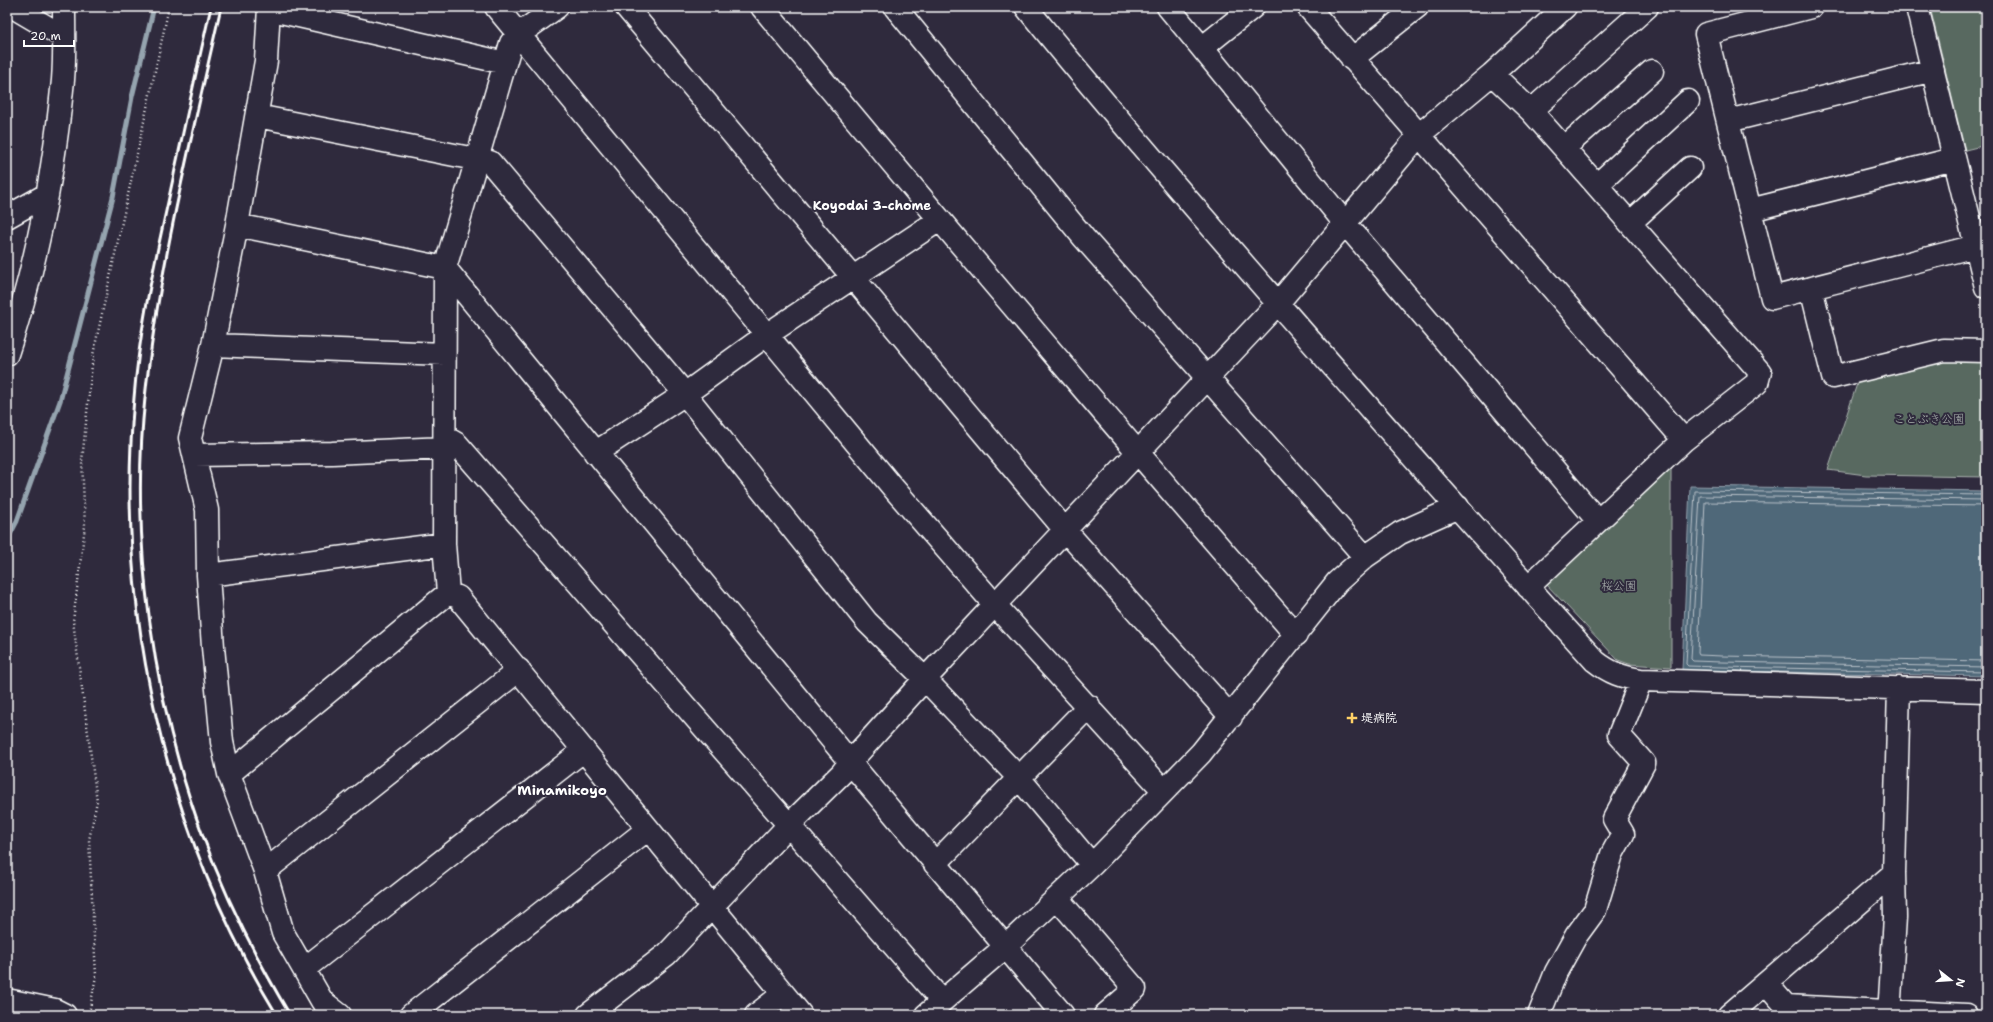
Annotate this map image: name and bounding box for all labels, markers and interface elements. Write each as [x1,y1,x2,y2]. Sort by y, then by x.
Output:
scale bar [24,22,74,48]
text: 20 m [30,28,61,44]
district label: Koyodai 3-chome [813,197,931,214]
park label: ことぶき公園 [1893,411,1965,427]
park label: 桜公園 [1601,578,1637,594]
place label: 堤病院 [1361,710,1397,726]
marker: 堤病院 [1346,712,1358,724]
district label: Minamikoyo [517,781,607,799]
north arrow [1931,960,1971,1000]
text: N [1952,976,1969,989]

